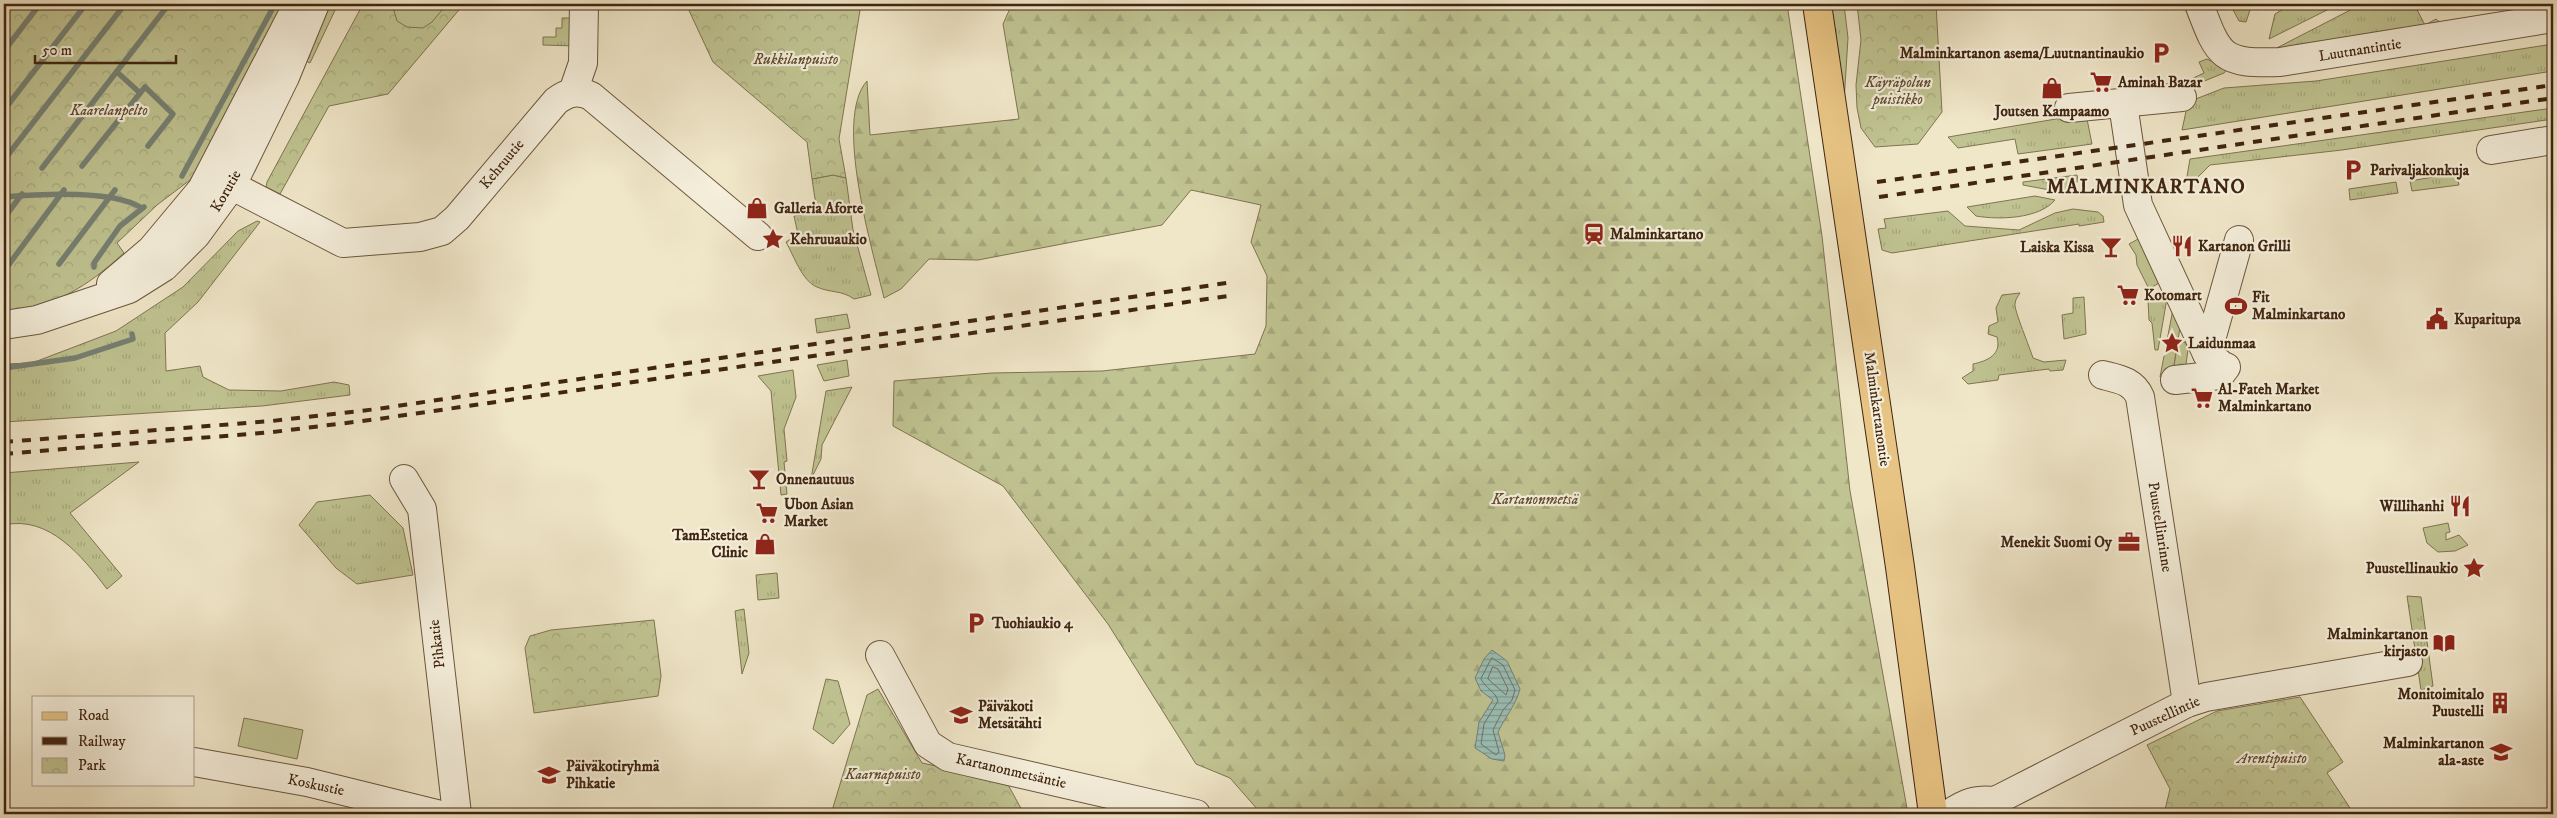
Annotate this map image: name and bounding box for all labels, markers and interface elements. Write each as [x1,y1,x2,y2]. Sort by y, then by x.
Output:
scale bar [35,32,176,64]
street label: Luutnantintie [2317,34,2403,66]
parking icon: Malminkartanon asema/Luutnantinaukio [2148,40,2174,66]
text: 50 m [42,41,72,60]
place label: Malminkartanon asema/Luutnantinaukio [1900,44,2145,63]
park label: Rukkilanpuisto [753,50,839,69]
supermarket icon: Aminah Bazar [2088,69,2114,95]
park label: Käyräpolun puistikko [1864,73,1931,109]
place label: Aminah Bazar [2117,73,2203,92]
shop icon: Joutsen Kampaamo [2039,75,2065,101]
park label: Kaarelanpelto [69,101,148,120]
place label: Joutsen Kampaamo [1993,102,2110,121]
street label: Kehruutie [476,135,528,193]
parking icon: Parivaljakonkuja [2340,157,2366,183]
place label: Parivaljakonkuja [2370,161,2470,180]
street label: Korutie [206,167,246,215]
district label: MALMINKARTANO [2046,175,2246,200]
shop icon: Galleria Aforte [744,195,770,221]
place label: Galleria Aforte [774,199,864,218]
station icon: Malminkartano [1581,221,1607,247]
place label: Malminkartano [1610,225,1704,244]
place icon: Kehruuaukio [760,226,786,252]
place label: Kehruuaukio [790,230,867,249]
restaurant icon: Kartanon Grilli [2169,233,2195,259]
bar icon: Laiska Kissa [2098,234,2124,260]
place label: Kartanon Grilli [2198,237,2291,256]
place label: Laiska Kissa [2020,238,2095,257]
supermarket icon: Kotomart [2115,282,2141,308]
place label: Kotomart [2144,286,2202,305]
place label: Fit Malminkartano [2252,288,2346,324]
sports icon: Fit Malminkartano [2223,293,2249,319]
public building icon: Kuparitupa [2424,306,2450,332]
place label: Kuparitupa [2454,310,2522,329]
place icon: Laidunmaa [2159,330,2185,356]
place label: Laidunmaa [2188,334,2256,353]
street label: Malminkartanontie [1860,350,1894,468]
place label: Al-Fateh Market Malminkartano [2217,380,2319,416]
supermarket icon: Al-Fateh Market Malminkartano [2189,385,2215,411]
bar icon: Onnenautuus [746,466,772,492]
place label: Onnenautuus [776,470,854,489]
street label: Puustellinrinne [2143,480,2177,574]
park label: Kartanonmetsä [1491,490,1579,509]
restaurant icon: Willihanhi [2447,493,2473,519]
place label: Ubon Asian Market [784,495,854,531]
place label: Willihanhi [2379,497,2444,516]
supermarket icon: Ubon Asian Market [754,500,780,526]
place label: TamEstetica Clinic [671,526,749,562]
office icon: Menekit Suomi Oy [2116,529,2142,555]
shop icon: TamEstetica Clinic [752,531,778,557]
place label: Menekit Suomi Oy [2001,533,2113,552]
place icon: Puustellinaukio [2461,555,2487,581]
place label: Puustellinaukio [2366,559,2459,578]
parking icon: Tuohiaukio 4 [963,610,989,636]
place label: Tuohiaukio 4 [991,614,1074,633]
street label: Pihkatie [425,618,449,670]
place label: Malminkartanon kirjasto [2327,625,2429,661]
library icon: Malminkartanon kirjasto [2431,630,2457,656]
place label: Monitoimitalo Puustelli [2398,685,2485,721]
building icon: Monitoimitalo Puustelli [2487,690,2513,716]
street label: Puustellintie [2127,692,2203,740]
legend [32,696,195,786]
place label: Päiväkoti Metsätähti [978,697,1042,733]
school or university icon: Päiväkoti Metsätähti [948,702,974,728]
text: Road [78,706,110,725]
text: Railway [78,732,126,751]
place label: Malminkartanon ala-aste [2383,734,2485,770]
school or university icon: Malminkartanon ala-aste [2488,739,2514,765]
street label: Kartanonmetsäntie [954,749,1068,793]
park label: Arentipuisto [2235,749,2307,768]
text: Park [78,756,107,775]
place label: Päiväkotiryhmä Pihkatie [566,757,660,793]
school or university icon: Päiväkotiryhmä Pihkatie [536,762,562,788]
park label: Kaarnapuisto [844,765,921,784]
street label: Koskustie [286,770,346,800]

